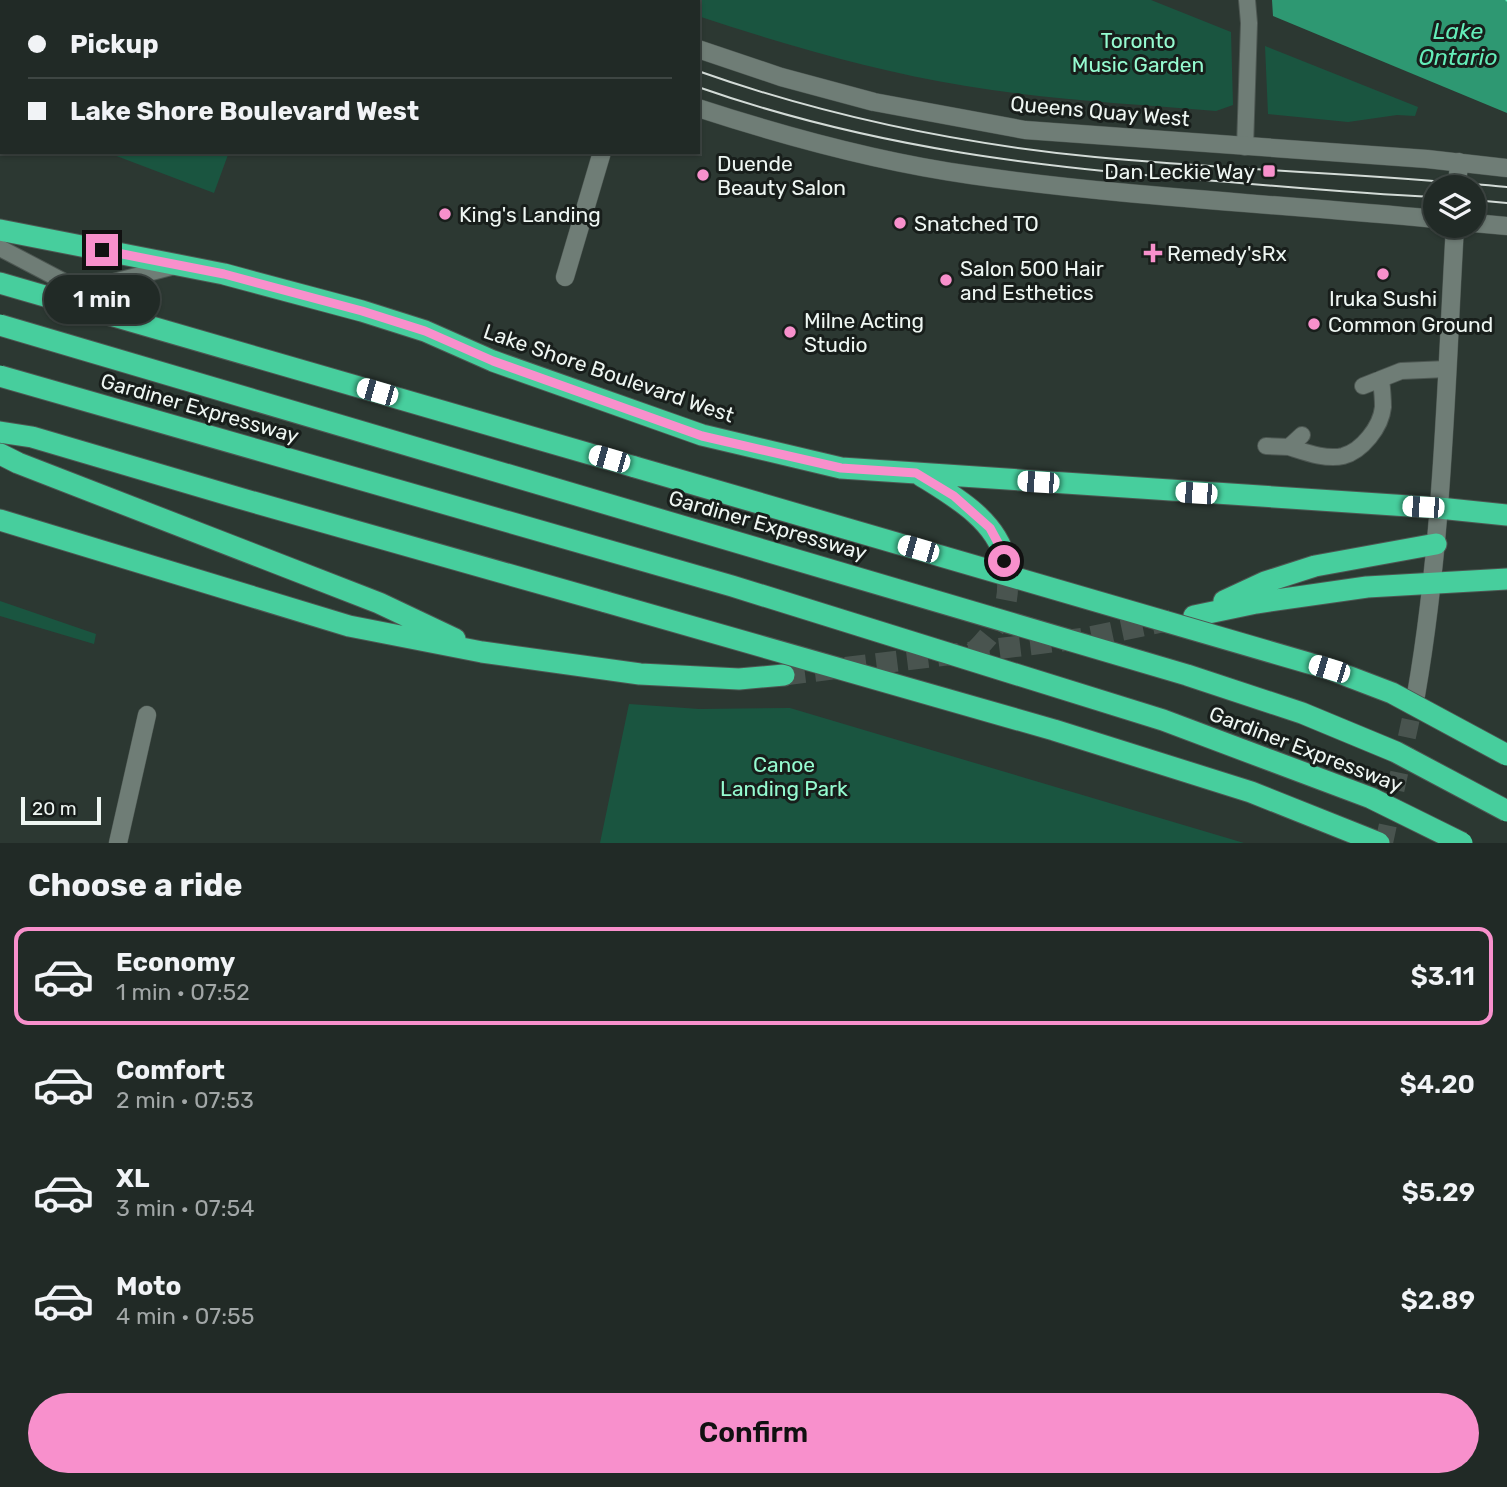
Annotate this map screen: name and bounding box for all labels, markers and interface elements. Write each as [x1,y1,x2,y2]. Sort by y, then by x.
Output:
water label: Lake Ontario [1418,17,1498,71]
park label: Toronto Music Garden [1072,28,1204,77]
text: Pickup [70,29,159,60]
street label: Queens Quay West [1009,91,1191,131]
text: Lake Shore Boulevard West [70,96,419,127]
place label: Duende Beauty Salon [717,151,846,200]
place label: Dan Leckie Way [1104,159,1255,184]
marker: Dan Leckie Way [1261,163,1277,179]
marker: Duende Beauty Salon [695,167,711,183]
map controls [1423,175,1486,238]
button: layers [1423,175,1486,238]
place label: King's Landing [459,202,601,227]
marker: King's Landing [437,206,453,222]
place label: Snatched TO [914,211,1039,236]
marker: Snatched TO [892,215,908,231]
route end [86,234,118,266]
place label: Remedy'sRx [1167,241,1287,266]
marker: Remedy'sRx [1145,245,1161,261]
place label: Salon 500 Hair and Esthetics [960,256,1104,305]
marker: Iruka Sushi [1375,266,1391,282]
marker: Salon 500 Hair and Esthetics [938,272,954,288]
callout: 1 min [44,274,160,324]
text: 1 min [73,285,131,313]
place label: Iruka Sushi [1329,286,1437,311]
place label: Milne Acting Studio [804,308,924,357]
place label: Common Ground [1328,312,1493,337]
marker: Common Ground [1306,316,1322,332]
street label: Lake Shore Boulevard West [480,318,738,428]
marker: Milne Acting Studio [782,324,798,340]
street label: Gardiner Expressway [98,368,302,448]
car [354,376,401,408]
car [586,443,633,475]
car [1017,470,1060,494]
car [1175,481,1218,505]
street label: Gardiner Expressway [666,485,870,565]
car [1402,495,1445,519]
car [895,533,942,565]
route start [988,545,1020,577]
car [1306,653,1353,685]
street label: Gardiner Expressway [1206,701,1407,798]
park label: Canoe Landing Park [720,752,848,801]
scale bar [21,794,102,826]
text: 20 m [32,797,77,820]
text: Choose a ride [28,866,242,904]
icon: car [32,945,95,1008]
text: Economy [116,947,235,978]
text: $3.11 [1411,961,1475,992]
text: 1 min · 07:52 [116,978,250,1006]
icon: car [32,1053,95,1116]
text: Comfort [116,1055,225,1086]
text: $4.20 [1400,1069,1475,1100]
text: 2 min · 07:53 [116,1086,254,1114]
icon: car [32,1161,95,1224]
text: XL [116,1163,149,1194]
text: $5.29 [1402,1177,1475,1208]
text: 3 min · 07:54 [116,1194,255,1222]
icon: car [32,1269,95,1332]
text: Moto [116,1271,181,1302]
text: $2.89 [1401,1285,1475,1316]
text: 4 min · 07:55 [116,1302,254,1330]
button: Confirm [28,1393,1479,1473]

